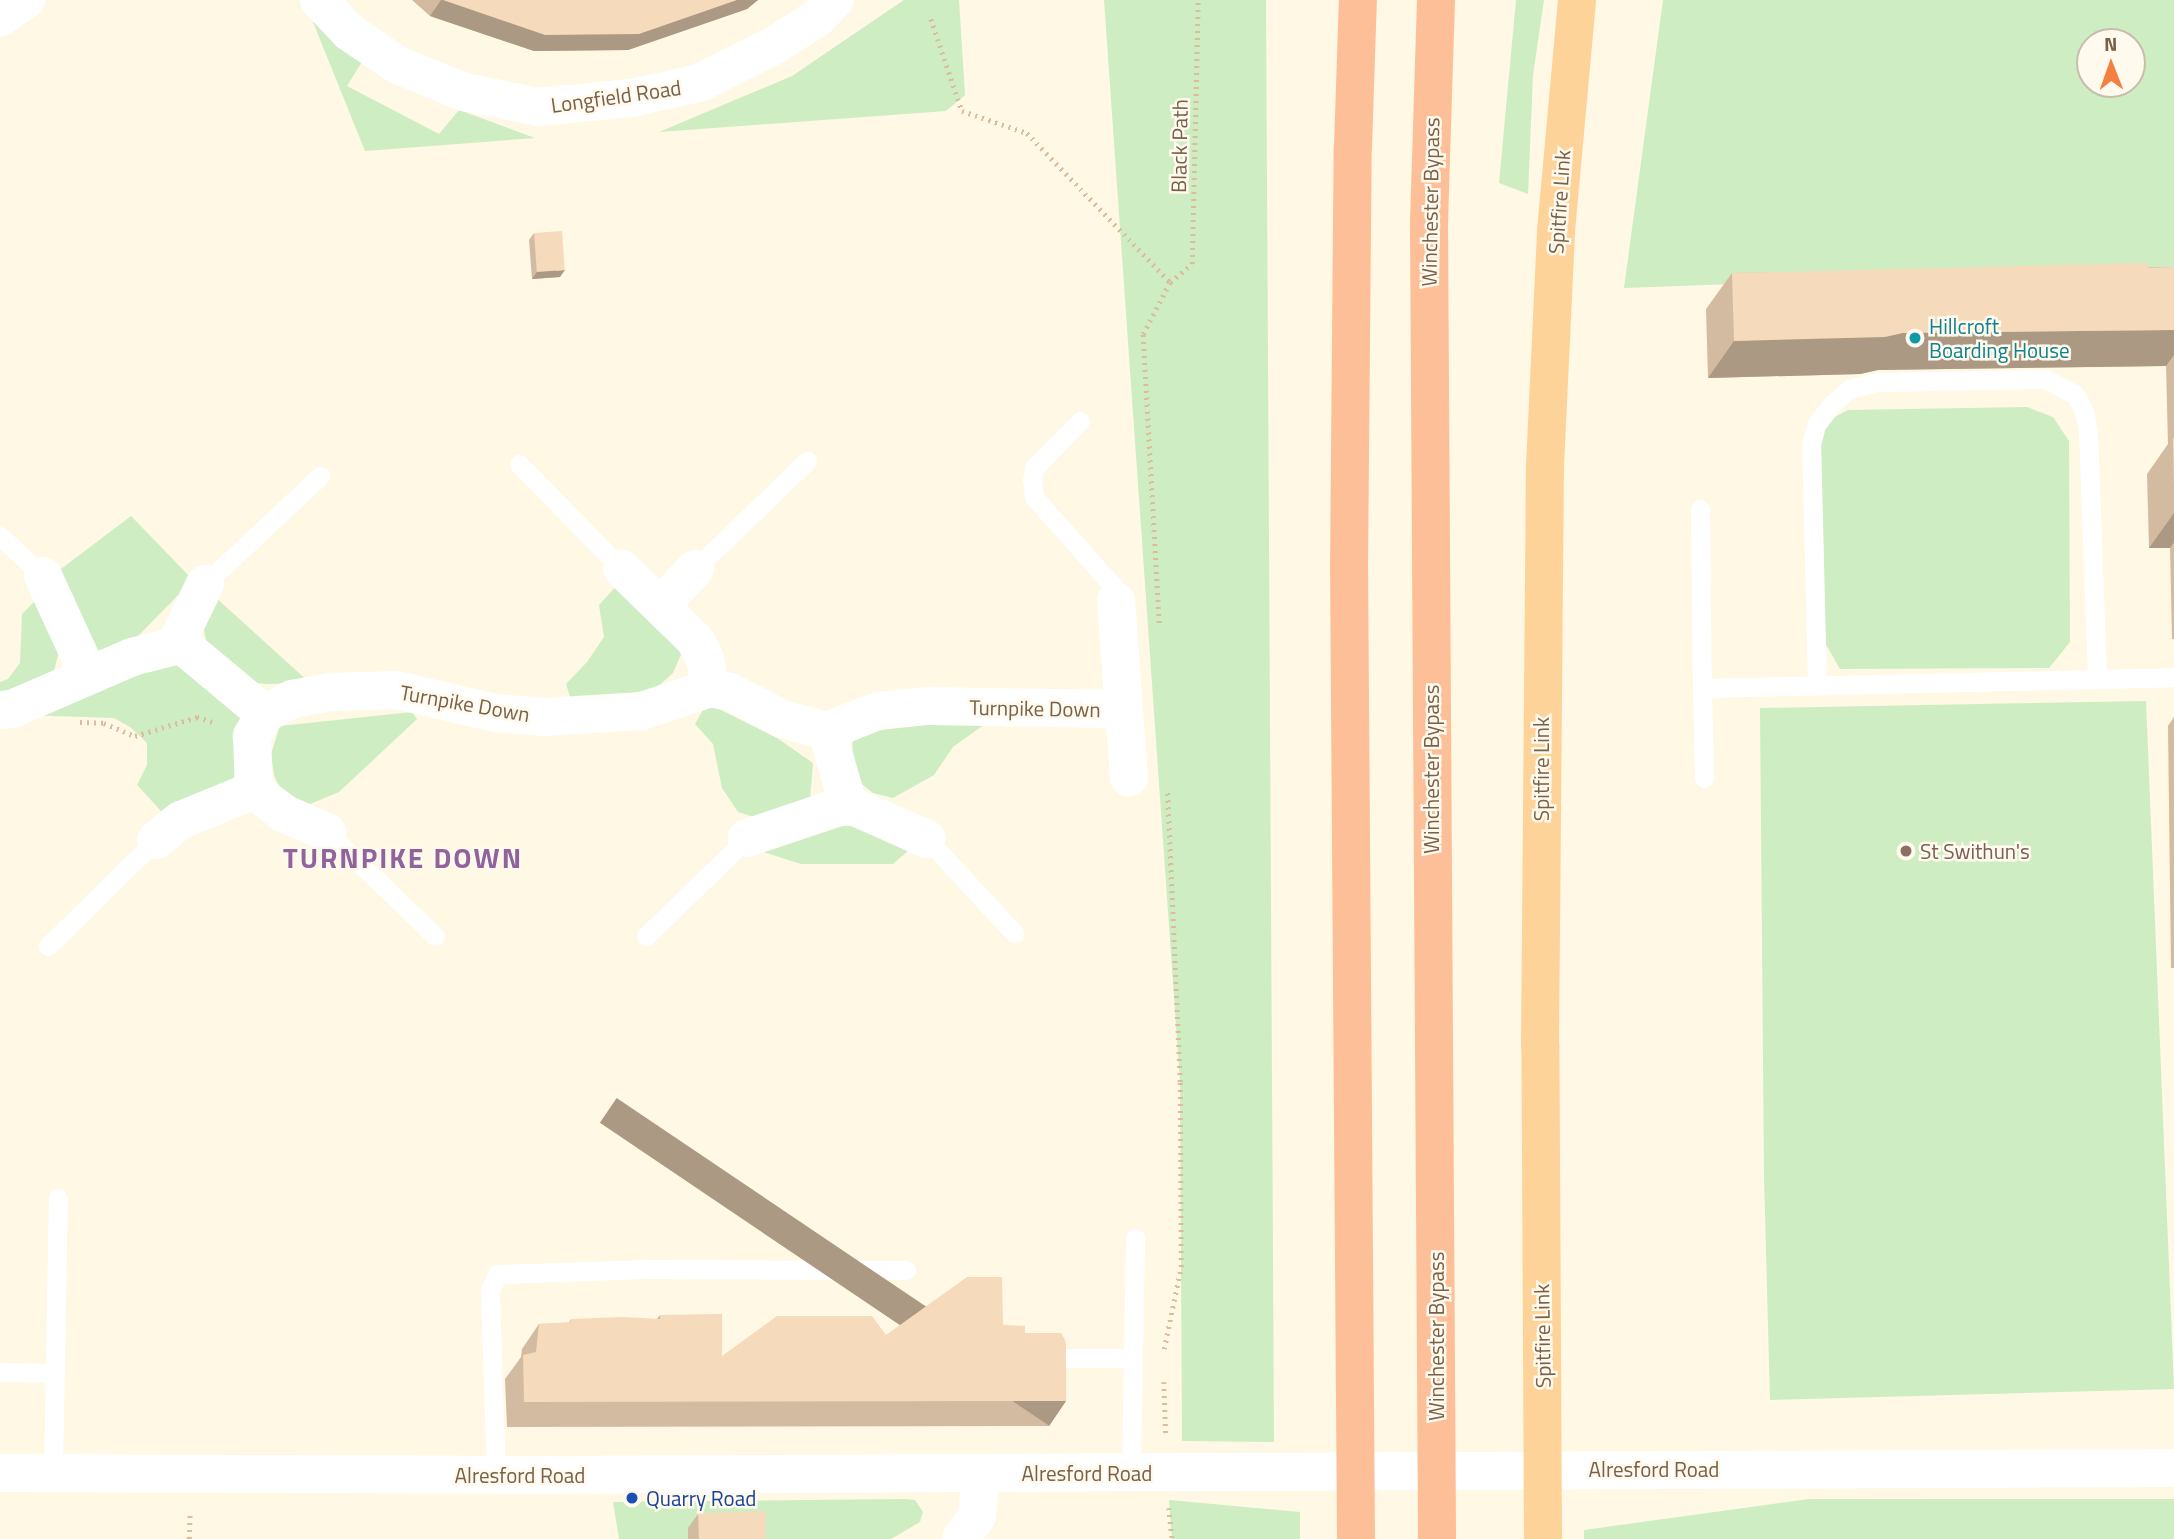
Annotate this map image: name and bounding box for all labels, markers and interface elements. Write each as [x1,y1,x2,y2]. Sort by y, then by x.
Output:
north arrow [2076,28,2146,98]
text: N [2104,29,2117,58]
street label: Longfield Road [549,74,683,118]
street label: Black Path [1166,99,1192,193]
street label: Winchester Bypass [1416,117,1444,287]
street label: Spitfire Link [1543,149,1575,255]
place label: Hillcroft Boarding House [1929,313,2070,363]
marker: Hillcroft Boarding House [1907,330,1923,346]
street label: Turnpike Down [398,679,532,727]
street label: Winchester Bypass [1418,684,1444,854]
street label: Turnpike Down [969,694,1101,722]
street label: Spitfire Link [1528,717,1554,821]
place label: St Swithun's [1920,838,2030,864]
district label: TURNPIKE DOWN [285,841,521,875]
marker: St Swithun's [1898,843,1914,859]
street label: Winchester Bypass [1423,1251,1449,1421]
street label: Spitfire Link [1528,1284,1556,1388]
street label: Alresford Road [1589,1456,1719,1482]
street label: Alresford Road [1022,1460,1152,1486]
street label: Alresford Road [455,1462,585,1488]
place label: Quarry Road [646,1485,756,1511]
marker: Quarry Road [624,1490,640,1506]

